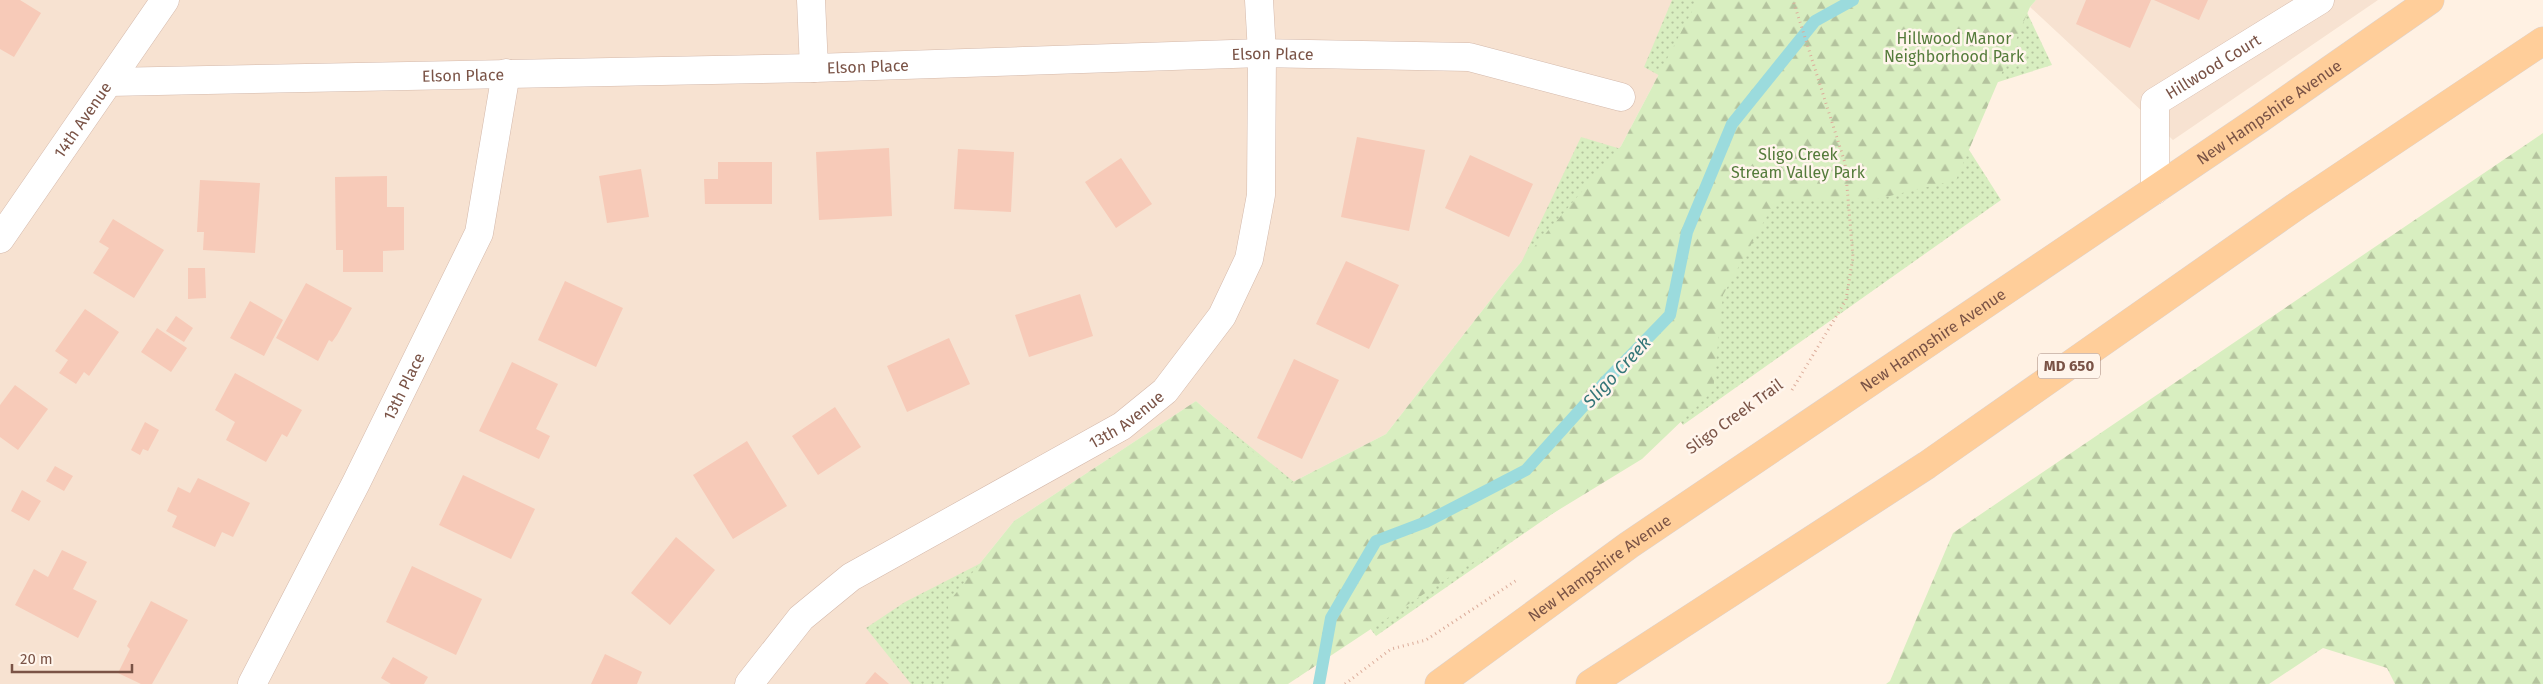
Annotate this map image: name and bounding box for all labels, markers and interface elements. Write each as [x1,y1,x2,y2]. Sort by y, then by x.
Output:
park label: Hillwood Manor Neighborhood Park [1884,29,2025,66]
street label: Hillwood Court [2162,30,2264,103]
street label: Elson Place [1231,44,1314,64]
street label: Elson Place [826,56,909,78]
street label: New Hampshire Avenue [2193,56,2345,169]
street label: Elson Place [422,65,504,86]
street label: 14th Avenue [50,78,116,162]
park label: Sligo Creek Stream Valley Park [1731,145,1866,182]
street label: New Hampshire Avenue [1857,284,2009,396]
water label: Sligo Creek [1578,332,1656,413]
street label: 13th Place [379,350,429,423]
road number: MD 650 [2038,354,2100,378]
street label: Sligo Creek Trail [1682,375,1787,458]
street label: 13th Avenue [1086,387,1168,453]
street label: New Hampshire Avenue [1524,510,1675,626]
scale bar [12,642,132,674]
text: 20 m [20,650,53,668]

